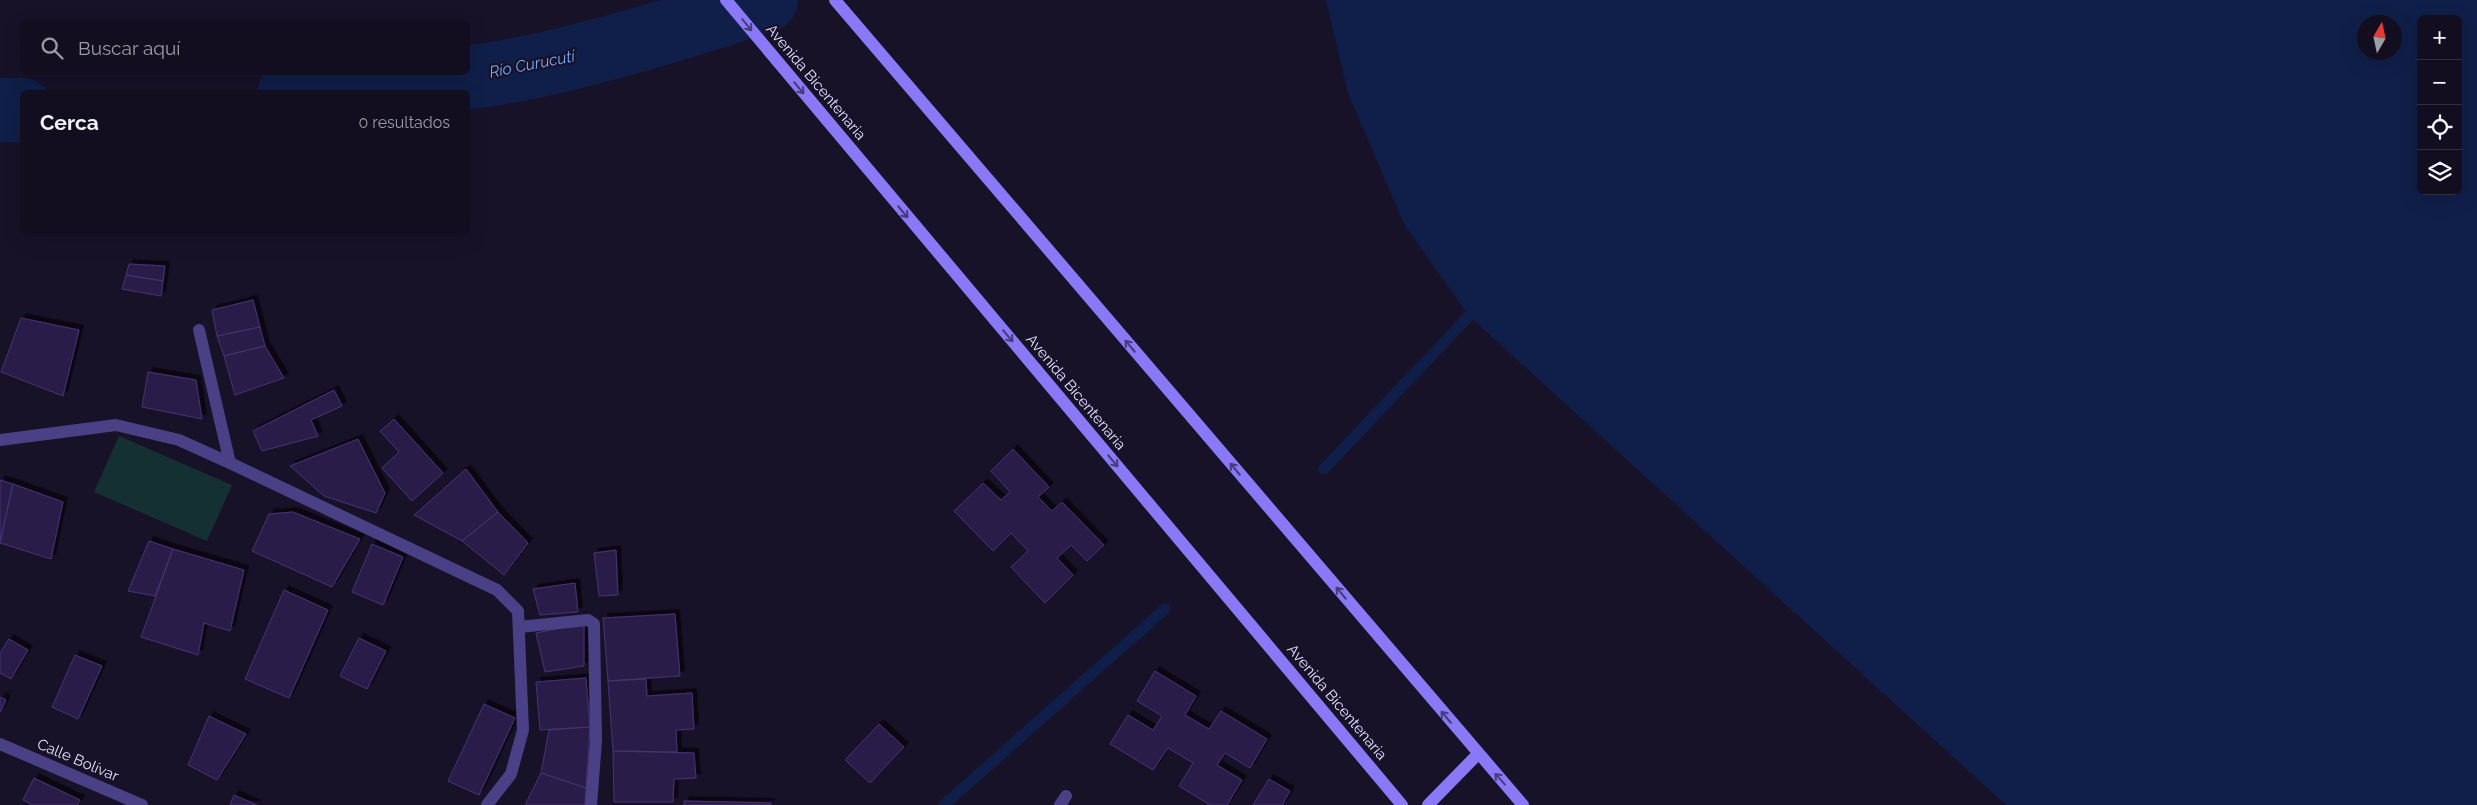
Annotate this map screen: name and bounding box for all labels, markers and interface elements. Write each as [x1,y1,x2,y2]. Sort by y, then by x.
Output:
north arrow [2357,15,2402,60]
map controls [2417,15,2462,195]
button: + [2417,15,2462,60]
one-way arrow [741,18,752,31]
search box [20,20,470,75]
street label: Avenida Bicentenaria [762,20,870,144]
icon: search [38,34,66,62]
text: Buscar aquí [78,37,180,59]
water label: Río Curucutí [488,46,578,82]
button: − [2417,60,2462,105]
one-way arrow [793,81,804,94]
button: locate [2417,105,2462,150]
text: Cerca [40,110,99,135]
text: 0 resultados [359,113,450,132]
button: layers [2417,150,2462,195]
one-way arrow [898,205,909,218]
one-way arrow [1002,330,1014,343]
street label: Avenida Bicentenaria [1022,330,1130,454]
one-way arrow [1124,339,1135,352]
one-way arrow [1107,454,1118,467]
one-way arrow [1229,463,1241,476]
one-way arrow [1335,587,1346,600]
street label: Avenida Bicentenaria [1283,640,1391,764]
one-way arrow [1440,710,1452,723]
street label: Calle Bolívar [35,735,122,786]
one-way arrow [1494,773,1506,786]

